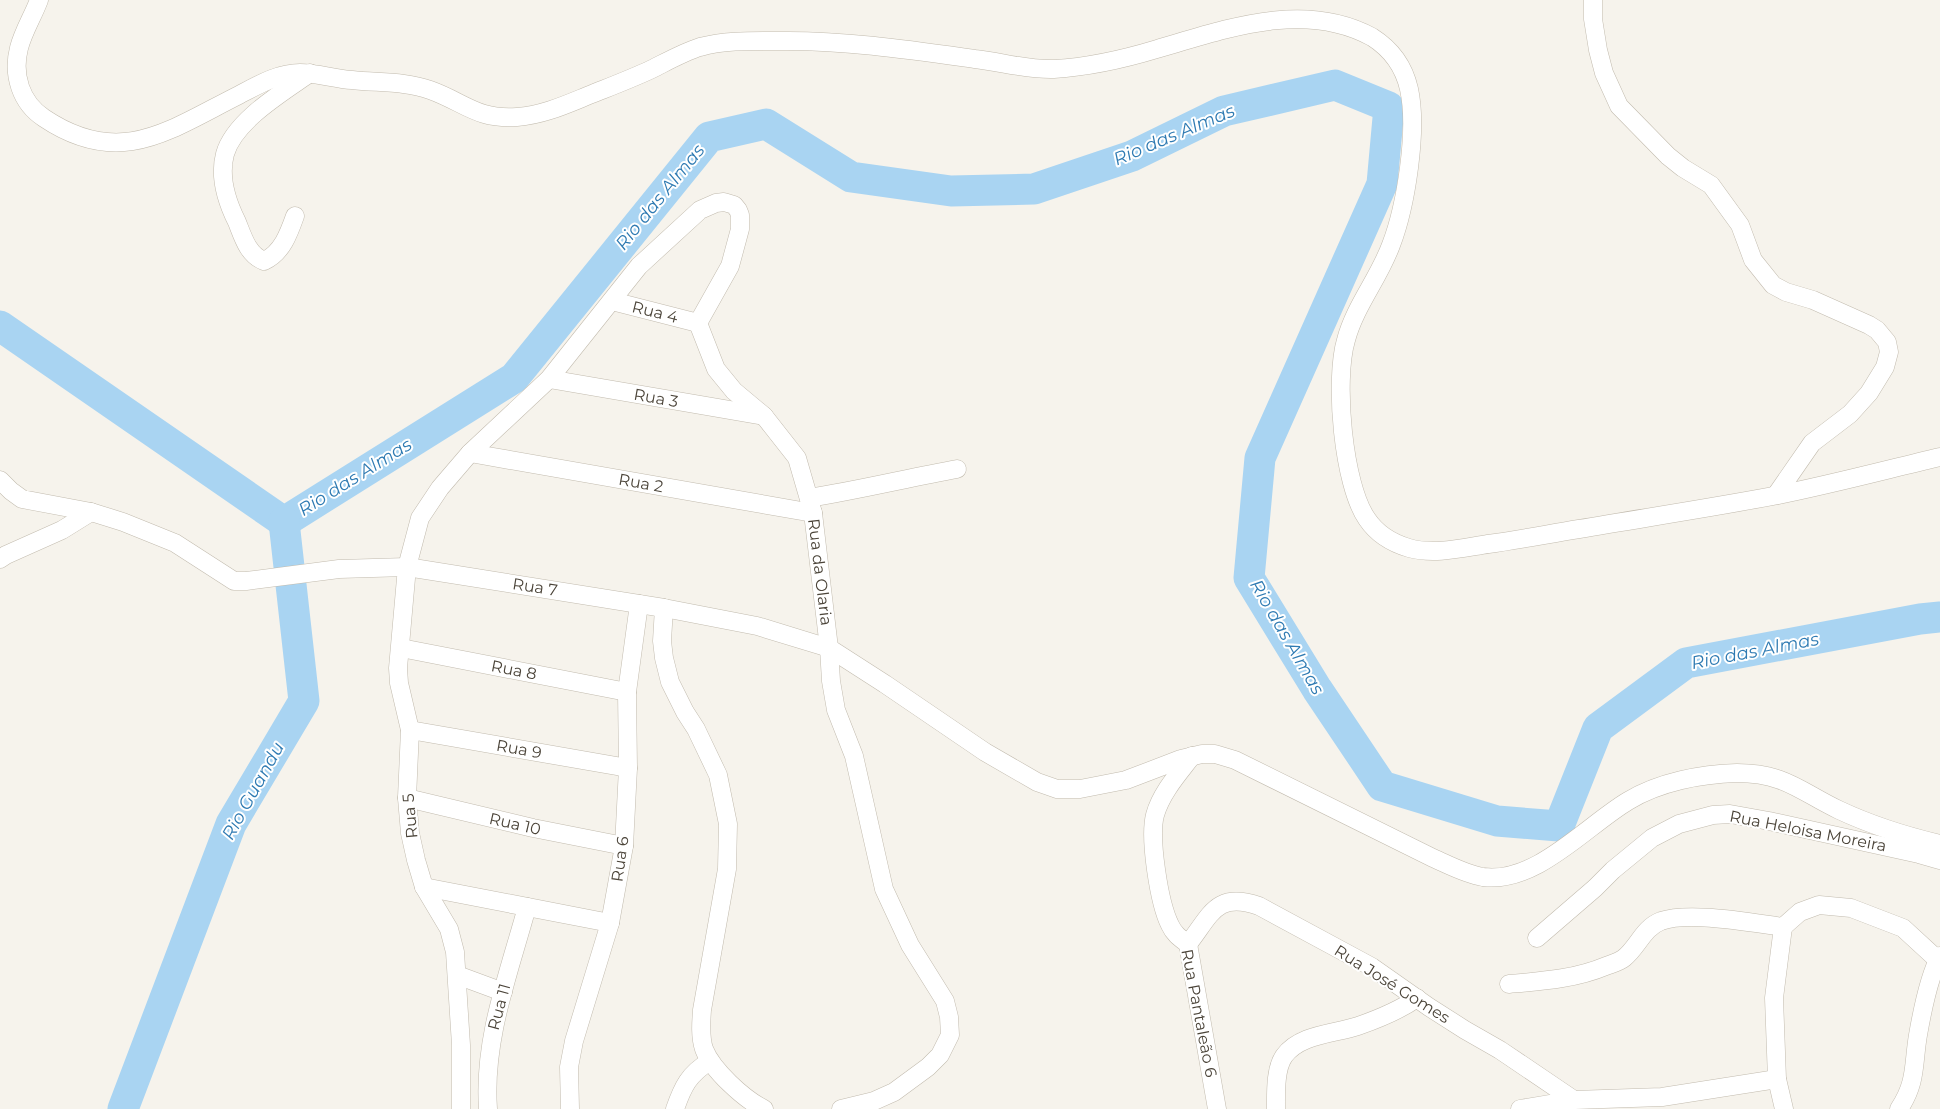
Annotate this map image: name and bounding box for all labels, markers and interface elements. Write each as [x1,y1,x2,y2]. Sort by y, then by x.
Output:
water label: Rio das Almas [1110,99,1238,170]
water label: Rio das Almas [611,140,709,254]
street label: Rua 4 [630,297,680,327]
street label: Rua 3 [632,385,680,411]
water label: Rio das Almas [294,433,416,521]
street label: Rua 2 [617,470,665,496]
street label: Rua da Olaria [804,517,836,627]
street label: Rua 7 [511,574,559,600]
water label: Rio das Almas [1245,575,1329,699]
water label: Rio das Almas [1689,628,1821,674]
street label: Rua 8 [490,656,538,684]
street label: Rua 9 [495,736,543,762]
water label: Rio Guandu [217,738,289,844]
street label: Rua 5 [399,793,421,839]
street label: Rua Heloisa Moreira [1728,806,1888,856]
street label: Rua 10 [487,809,543,839]
street label: Rua 6 [607,835,633,883]
street label: Rua José Gomes [1331,941,1453,1027]
street label: Rua Pantaleão 6 [1177,947,1221,1079]
street label: Rua 11 [484,982,514,1032]

